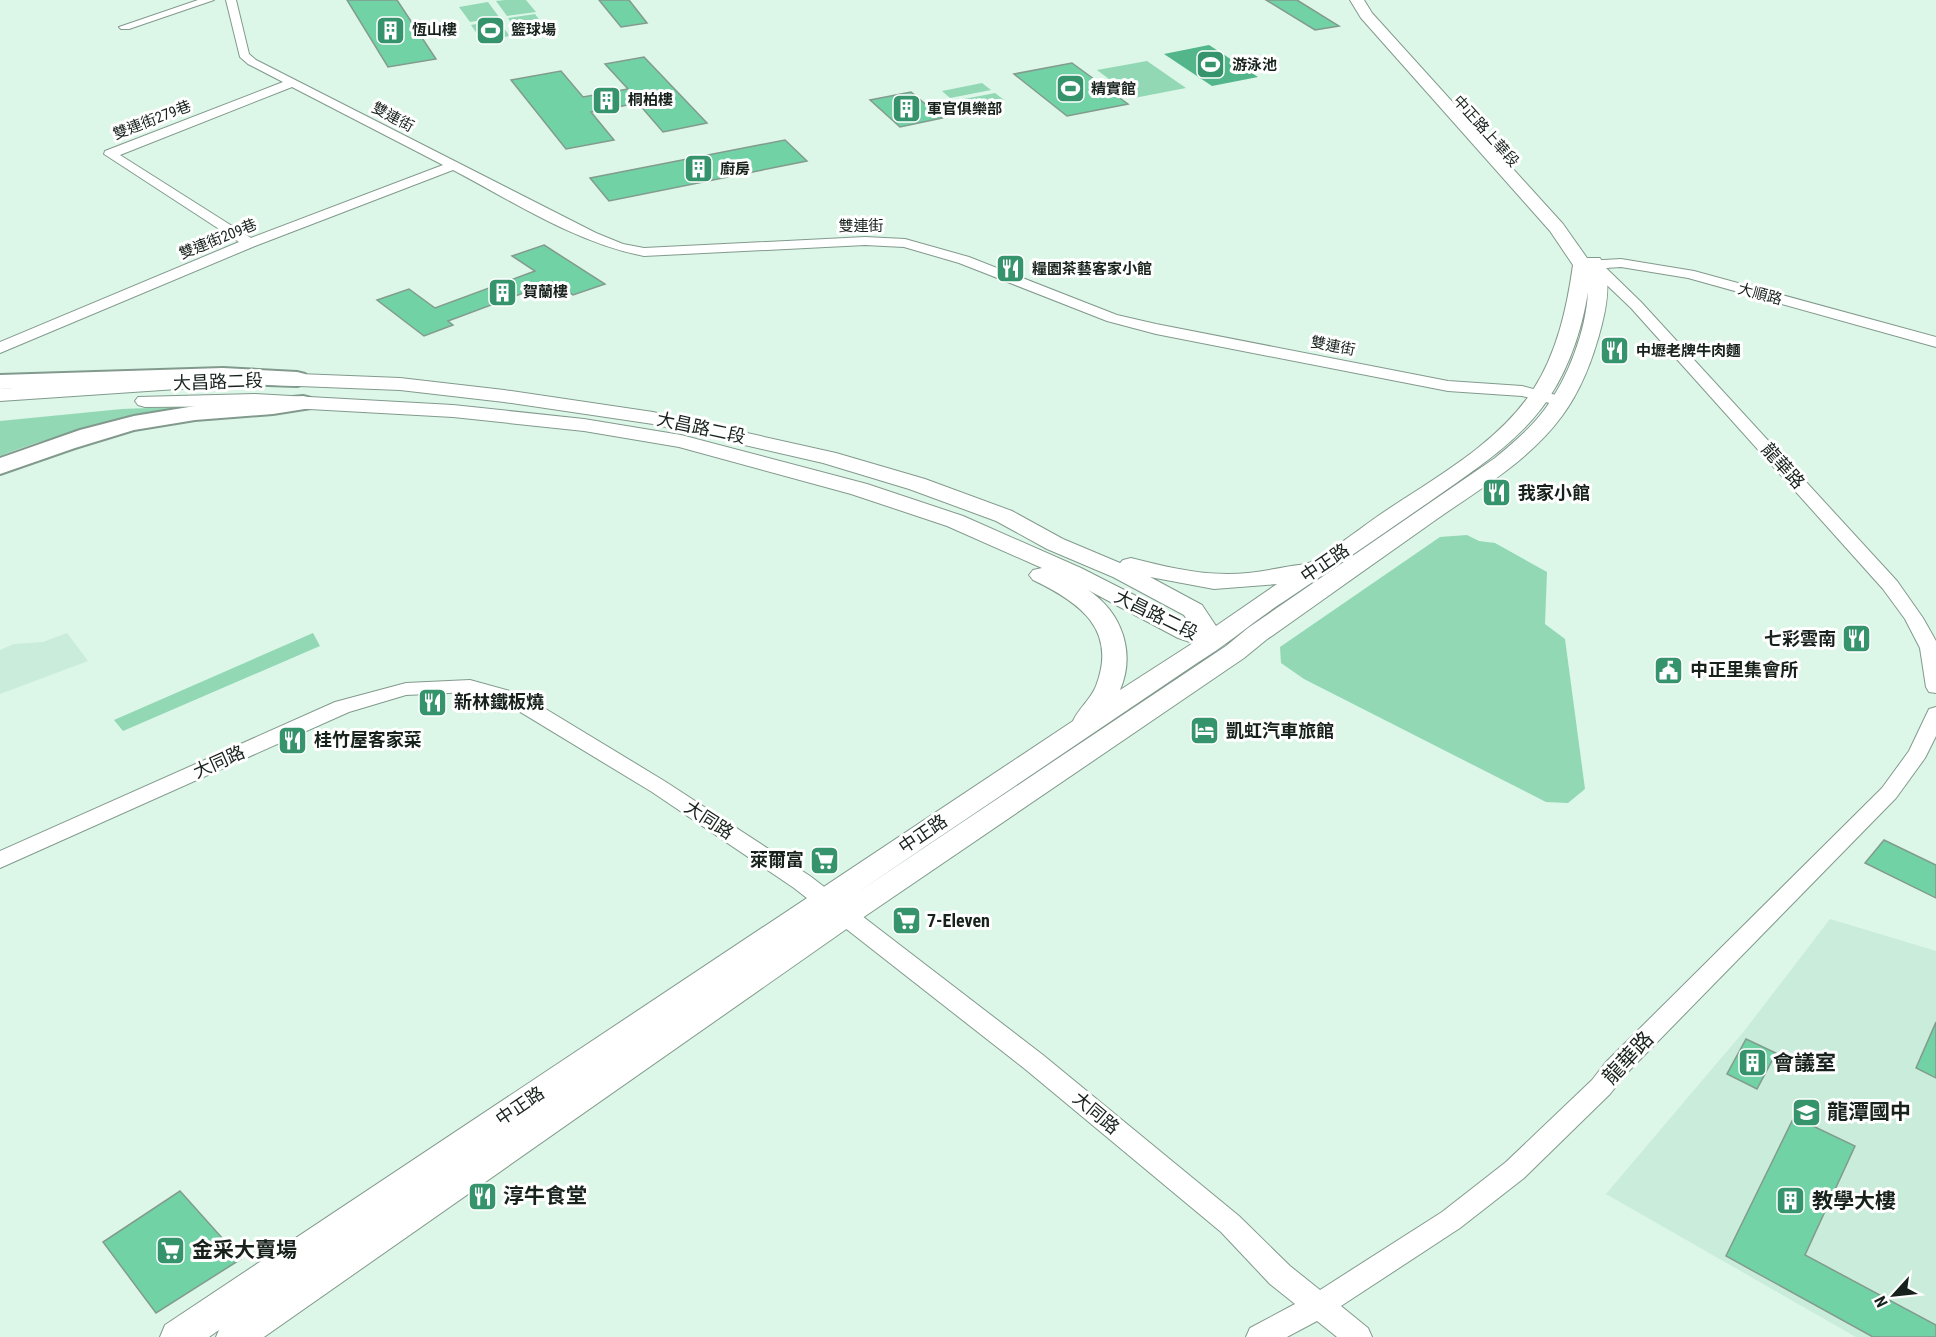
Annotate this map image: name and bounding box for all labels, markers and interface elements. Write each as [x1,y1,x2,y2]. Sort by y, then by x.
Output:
building icon: 恆山樓 [375,14,407,46]
sports icon: 籃球場 [474,14,506,46]
place label: 恆山樓 [412,21,457,39]
place label: 籃球場 [511,21,556,39]
sports icon: 游泳池 [1195,49,1227,81]
place label: 游泳池 [1232,56,1277,74]
sports icon: 精實館 [1054,73,1086,105]
place label: 精實館 [1091,80,1136,98]
building icon: 桐柏樓 [591,84,623,116]
place label: 桐柏樓 [628,91,673,109]
street label: 中正路上華段 [1449,92,1523,170]
building icon: 軍官俱樂部 [890,93,922,125]
street label: 雙連街279巷 [110,97,194,143]
street label: 雙連街 [369,98,417,136]
place label: 軍官俱樂部 [927,100,1002,118]
building icon: 廚房 [683,153,715,185]
place label: 廚房 [720,160,750,178]
street label: 雙連街209巷 [177,215,259,263]
street label: 雙連街 [838,217,884,235]
restaurant icon: 糧園茶藝客家小館 [995,253,1027,285]
place label: 糧園茶藝客家小館 [1032,260,1152,278]
building icon: 賀蘭樓 [486,276,518,308]
street label: 大順路 [1736,279,1784,309]
place label: 賀蘭樓 [523,283,568,301]
street label: 雙連街 [1309,333,1357,359]
restaurant icon: 中壢老牌牛肉麵 [1599,335,1631,367]
place label: 中壢老牌牛肉麵 [1636,342,1741,360]
street label: 大昌路二段 [173,369,263,394]
street label: 大昌路二段 [655,408,747,447]
street label: 龍華路 [1758,439,1809,493]
restaurant icon: 我家小館 [1481,477,1513,509]
place label: 我家小館 [1518,482,1590,503]
street label: 中正路 [1296,539,1353,586]
street label: 大昌路二段 [1111,585,1201,644]
restaurant icon: 七彩雲南 [1841,623,1873,655]
place label: 七彩雲南 [1764,628,1836,649]
public building icon: 中正里集會所 [1653,654,1685,686]
place label: 中正里集會所 [1690,659,1798,680]
restaurant icon: 新林鐵板燒 [417,686,449,718]
place label: 新林鐵板燒 [454,691,544,712]
hotel icon: 凱虹汽車旅館 [1189,715,1221,747]
place label: 凱虹汽車旅館 [1226,720,1334,741]
restaurant icon: 桂竹屋客家菜 [277,724,309,756]
place label: 桂竹屋客家菜 [314,729,422,750]
street label: 大同路 [190,741,248,782]
street label: 大同路 [681,796,738,843]
street label: 中正路 [894,810,951,857]
supermarket icon: 萊爾富 [809,844,841,876]
place label: 萊爾富 [750,849,804,870]
supermarket icon: 7-Eleven [890,905,922,937]
place label: 7-Eleven [927,910,990,931]
street label: 龍華路 [1598,1027,1658,1089]
building icon: 會議室 [1736,1047,1768,1079]
place label: 會議室 [1773,1051,1836,1075]
street label: 中正路 [491,1082,548,1129]
street label: 大同路 [1069,1087,1124,1138]
school or university icon: 龍潭國中 [1790,1096,1822,1128]
place label: 龍潭國中 [1827,1100,1911,1124]
restaurant icon: 淳牛食堂 [466,1180,498,1212]
place label: 淳牛食堂 [503,1184,587,1208]
building icon: 教學大樓 [1775,1185,1807,1217]
place label: 教學大樓 [1812,1189,1896,1213]
supermarket icon: 金采大賣場 [155,1234,187,1266]
place label: 金采大賣場 [192,1238,297,1262]
north arrow [1864,1265,1924,1325]
text: N [1870,1293,1892,1310]

